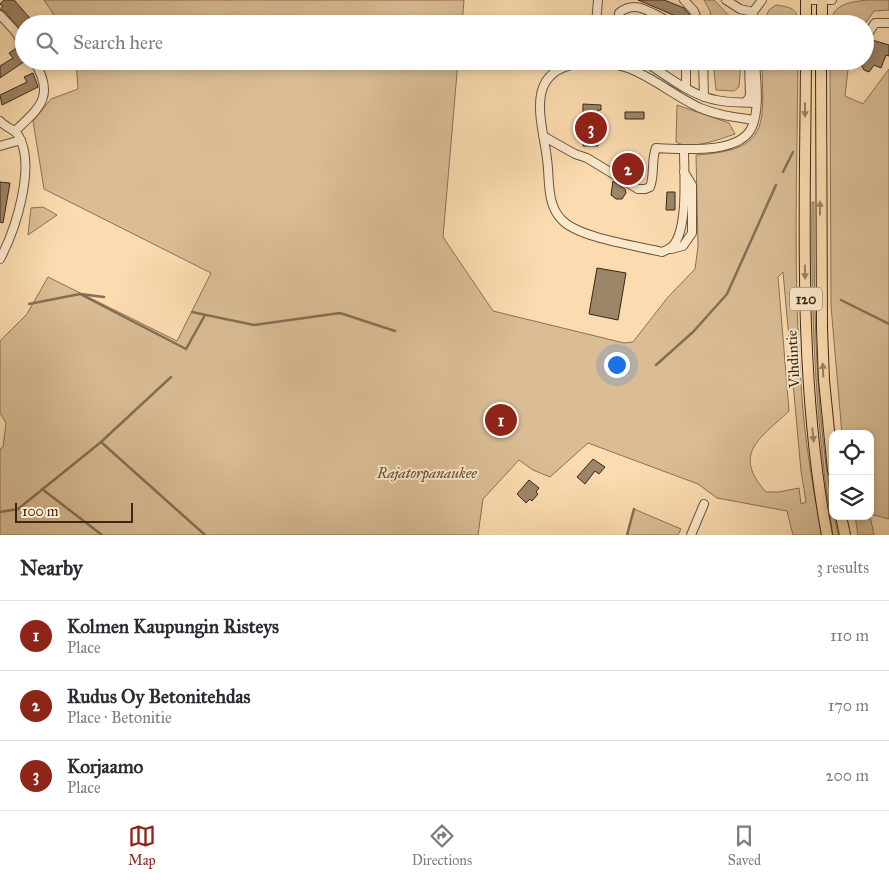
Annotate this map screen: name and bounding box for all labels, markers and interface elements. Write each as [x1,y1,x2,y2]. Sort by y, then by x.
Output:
search box [15,15,874,70]
icon: search [33,29,61,57]
text: Search here [73,31,163,54]
one-way arrow [801,102,809,118]
pin: 3 [575,109,607,147]
pin: 2 [612,150,644,188]
one-way arrow [816,200,824,216]
one-way arrow [801,265,809,281]
road number: 120 [790,288,822,310]
street label: Vihdintie [782,329,804,390]
your location [604,352,630,378]
one-way arrow [819,362,827,378]
pin: 1 [485,401,517,439]
one-way arrow [809,427,817,443]
map controls [829,430,874,520]
button: locate [829,430,874,475]
park label: Rajatorpanaukee [376,464,477,483]
button: layers [829,475,874,520]
scale bar [15,500,132,523]
text: 100 m [22,503,59,520]
text: Nearby [20,555,83,581]
text: 3 results [816,558,869,577]
text: Kolmen Kaupungin Risteys [67,615,279,638]
text: 1 [33,626,39,645]
text: 110 m [830,626,869,645]
text: Place [67,638,101,657]
text: Rudus Oy Betonitehdas [67,685,250,708]
text: 2 [32,696,40,715]
text: 170 m [828,696,869,715]
text: Place · Betonitie [67,708,172,727]
text: Korjaamo [67,755,143,778]
text: 3 [33,766,39,785]
text: 200 m [826,766,869,785]
text: Place [67,778,101,797]
tab: Map [128,822,156,869]
tab: Directions [412,822,472,869]
tab: Saved [728,822,761,869]

